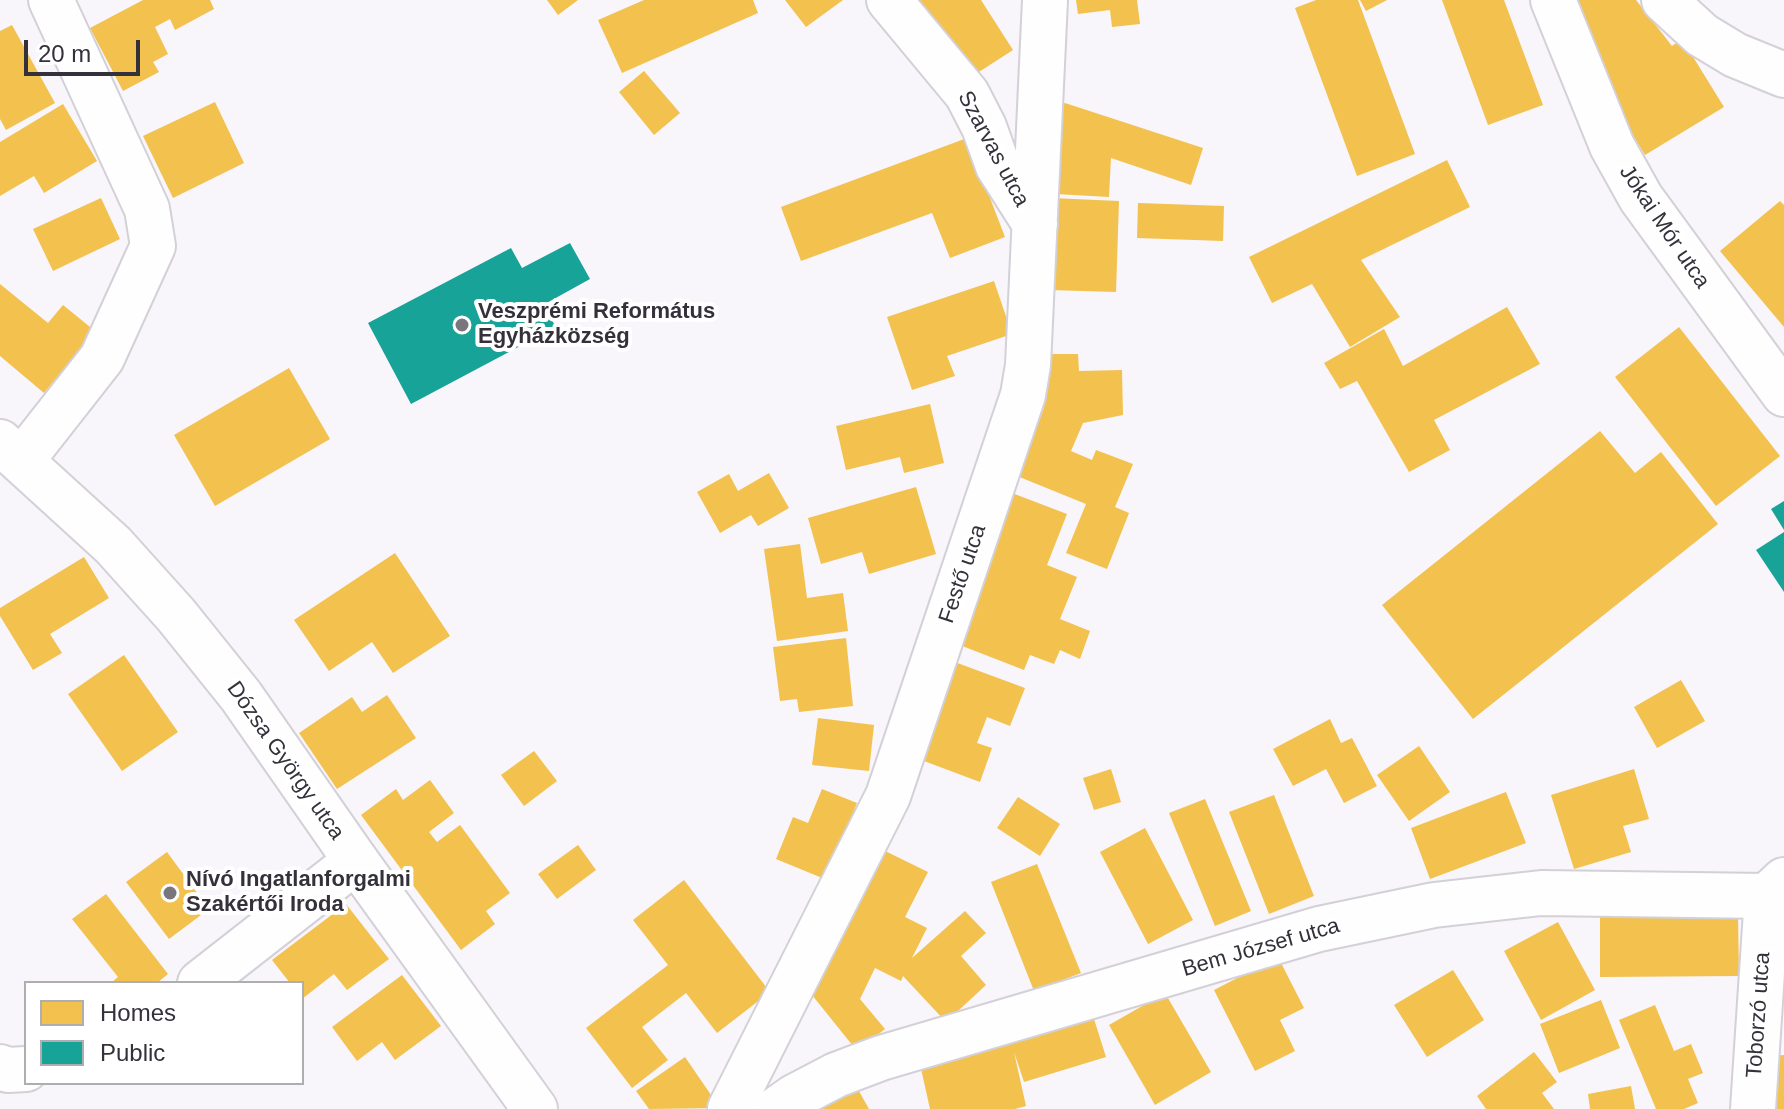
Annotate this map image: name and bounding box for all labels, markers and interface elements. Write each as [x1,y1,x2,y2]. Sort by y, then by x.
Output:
scale bar [28,24,144,74]
text: 20 m [38,40,91,67]
street label: Szarvas utca [951,87,1035,211]
street label: Jókai Mór utca [1613,160,1715,294]
place label: Veszprémi Református Egyházközség [478,299,715,350]
marker: Veszprémi Református Egyházközség [453,316,471,334]
street label: Festő utca [934,521,992,627]
street label: Dózsa György utca [221,677,349,845]
place label: Nívó Ingatlanforgalmi Szakértői Iroda [186,867,411,918]
marker: Nívó Ingatlanforgalmi Szakértői Iroda [161,884,179,902]
street label: Bem József utca [1179,913,1343,983]
street label: Toborzó utca [1741,951,1777,1079]
legend [24,981,304,1085]
text: Homes [100,999,176,1026]
text: Public [100,1039,165,1066]

